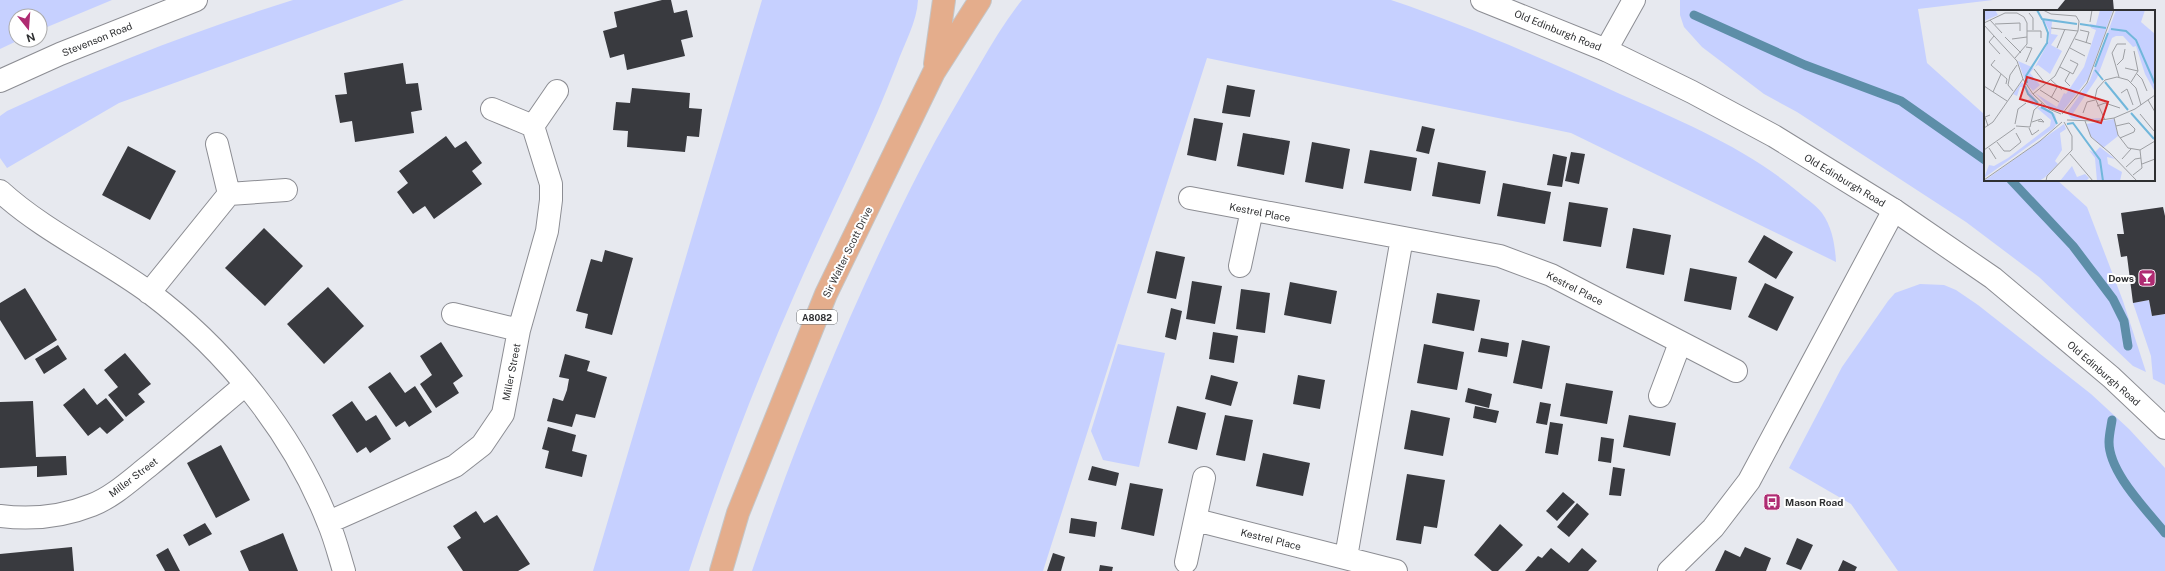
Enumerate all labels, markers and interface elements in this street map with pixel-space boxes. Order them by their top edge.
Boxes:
street label: Old Edinburgh Road [1513,7,1603,53]
north arrow [8,8,48,48]
inset map [1984,10,2155,181]
street label: Stevenson Road [60,19,134,59]
text: N [25,31,37,45]
street label: Old Edinburgh Road [1802,151,1888,209]
street label: Kestrel Place [1228,200,1292,224]
street label: Sir Walter Scott Drive [820,204,874,299]
bar icon: Dows [2137,268,2157,288]
street label: Kestrel Place [1545,269,1606,308]
place label: Dows [2108,272,2134,284]
road number: A8082 [797,310,837,324]
street label: Old Edinburgh Road [2065,338,2143,408]
street label: Miller Street [500,342,522,402]
street label: Miller Street [106,455,160,499]
bus stop icon: Mason Road [1762,492,1782,512]
place label: Mason Road [1785,496,1843,508]
street label: Kestrel Place [1240,526,1303,552]

